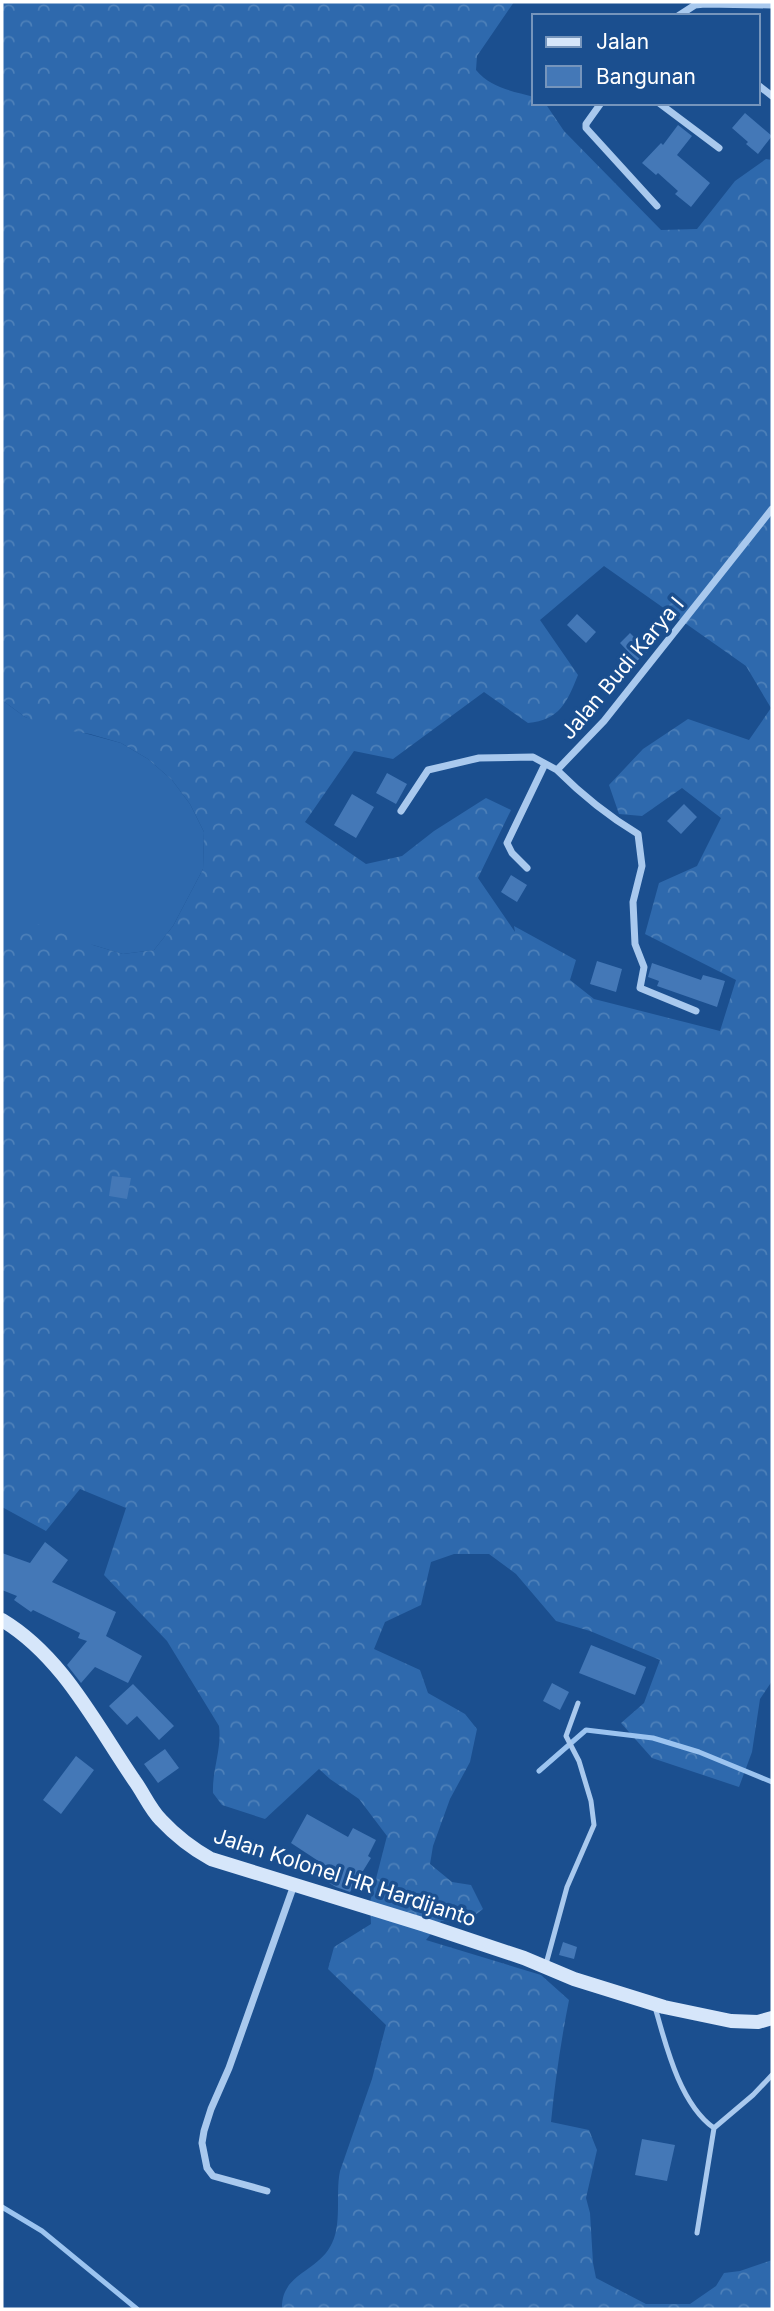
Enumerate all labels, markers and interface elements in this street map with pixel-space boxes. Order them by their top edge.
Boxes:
legend [532,14,760,105]
text: Jalan [596,29,649,54]
text: Bangunan [596,64,696,89]
street label: Jalan Budi Karya I [555,592,689,744]
street label: Jalan Kolonel HR Hardijanto [211,1823,479,1931]

